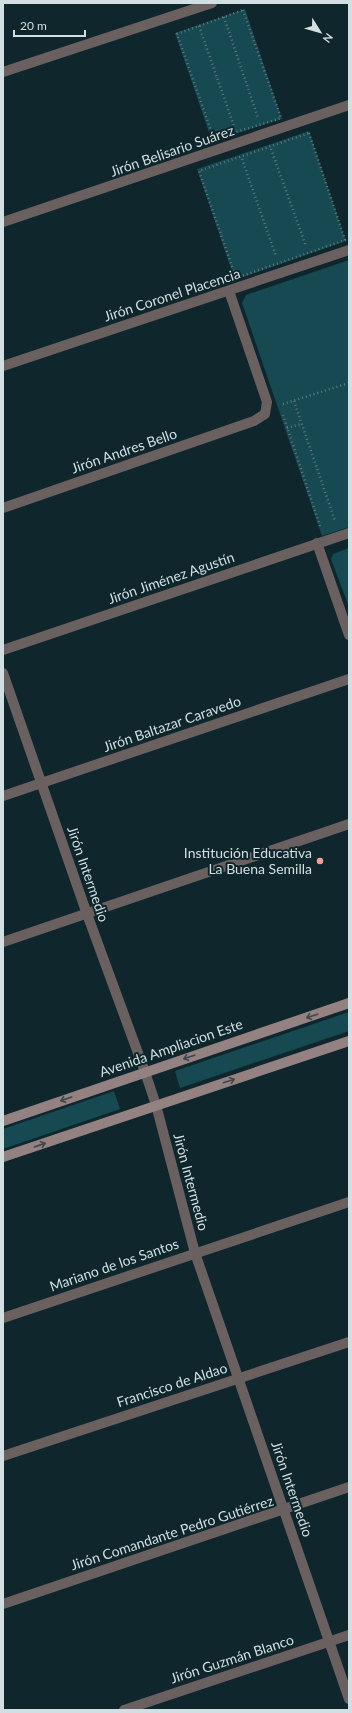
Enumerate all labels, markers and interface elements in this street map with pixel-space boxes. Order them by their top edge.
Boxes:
scale bar [14,12,85,38]
north arrow [300,12,340,52]
text: 20 m [20,18,47,33]
text: N [321,31,336,46]
street label: Jirón Belisario Suárez [108,121,236,180]
street label: Jirón Coronel Placencia [101,264,242,325]
street label: Jirón Andres Bello [69,424,179,477]
street label: Jirón Jiménez Agustín [105,548,236,607]
street label: Jirón Baltazar Caravedo [101,692,243,755]
street label: Jirón Intermedio [64,824,113,924]
place label: Institución Educativa La Buena Semilla [184,844,312,877]
marker: Institución Educativa La Buena Semilla [315,856,325,866]
one-way arrow [306,1013,319,1020]
street label: Avenida Ampliacion Este [97,1015,245,1080]
one-way arrow [182,1054,195,1061]
one-way arrow [223,1076,235,1084]
one-way arrow [59,1096,72,1103]
street label: Jirón Intermedio [170,1131,213,1233]
one-way arrow [33,1141,46,1148]
street label: Mariano de los Santos [47,1234,181,1295]
street label: Francisco de Aldao [114,1359,229,1410]
street label: Jirón Intermedio [268,1439,317,1539]
street label: Jirón Comandante Pedro Gutiérrez [68,1492,275,1573]
street label: Jirón Guzmán Blanco [168,1631,296,1687]

